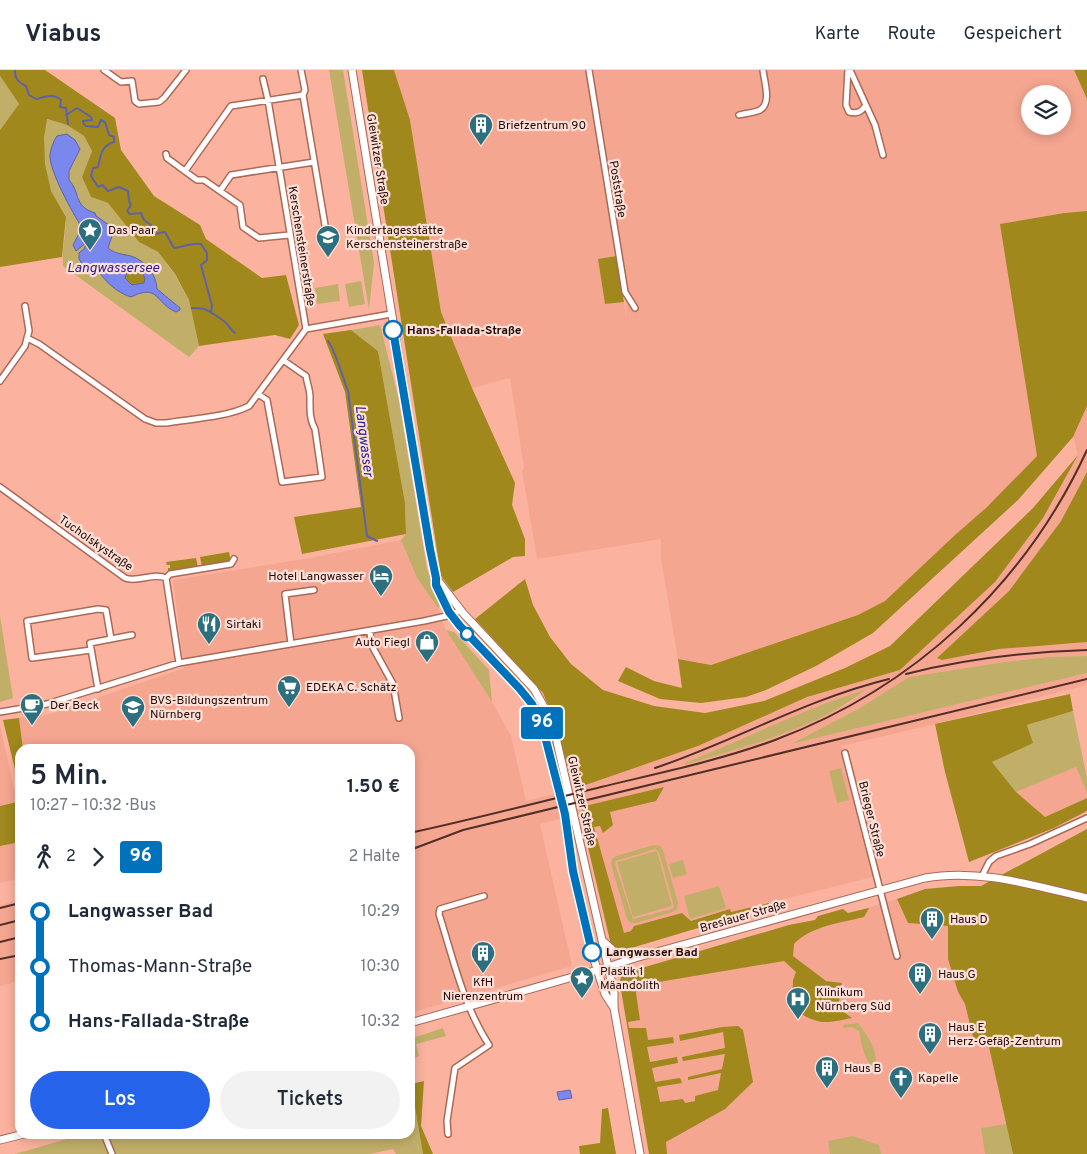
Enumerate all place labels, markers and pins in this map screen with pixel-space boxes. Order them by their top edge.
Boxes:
building icon: Briefzentrum 90 [468,112,494,146]
place label: Briefzentrum 90 [498,118,586,134]
place icon: Das Paar [77,217,103,251]
place label: Das Paar [108,223,156,239]
place label: Kindertagesstätte Kerschensteinerstraße [346,223,467,253]
school or university icon: Kindertagesstätte Kerschensteinerstraße [315,224,341,258]
marker: Hans-Fallada-Straße [383,320,403,340]
place label: Hans-Fallada-Straße [407,323,522,339]
hotel icon: Hotel Langwasser [368,563,394,597]
place label: Hotel Langwasser [268,569,364,585]
restaurant icon: Sirtaki [196,611,222,645]
place label: Sirtaki [226,617,261,633]
unlabelled marker [460,627,474,641]
shop icon: Auto Fiegl [414,629,440,663]
place label: Auto Fiegl [355,635,410,651]
supermarket icon: EDEKA C. Schätz [276,674,302,708]
place label: EDEKA C. Schätz [306,680,397,696]
cafe icon: Der Beck [19,692,45,726]
place label: BVS-Bildungszentrum Nürnberg [150,693,268,723]
school or university icon: BVS-Bildungszentrum Nürnberg [120,694,146,728]
place label: Der Beck [50,698,99,714]
building icon: Haus D [919,906,945,940]
place label: Haus D [950,912,988,928]
building icon: KfH Nierenzentrum [470,940,496,974]
marker: Langwasser Bad [582,942,602,962]
place label: Langwasser Bad [606,945,698,961]
building icon: Haus G [907,961,933,995]
place label: Plastik 1 Mäandolith [600,964,660,994]
place icon: Plastik 1 Mäandolith [569,965,595,999]
place label: Haus G [938,967,976,983]
place label: KfH Nierenzentrum [443,975,523,1005]
place label: Klinikum Nürnberg Süd [816,985,891,1015]
hospital icon: Klinikum Nürnberg Süd [785,986,811,1020]
place label: Haus E Herz-Gefäß-Zentrum [948,1020,1061,1050]
building icon: Haus E Herz-Gefäß-Zentrum [917,1021,943,1055]
building icon: Haus B [814,1055,840,1089]
place label: Haus B [844,1061,882,1077]
church icon: Kapelle [888,1065,914,1099]
place label: Kapelle [918,1071,958,1087]

